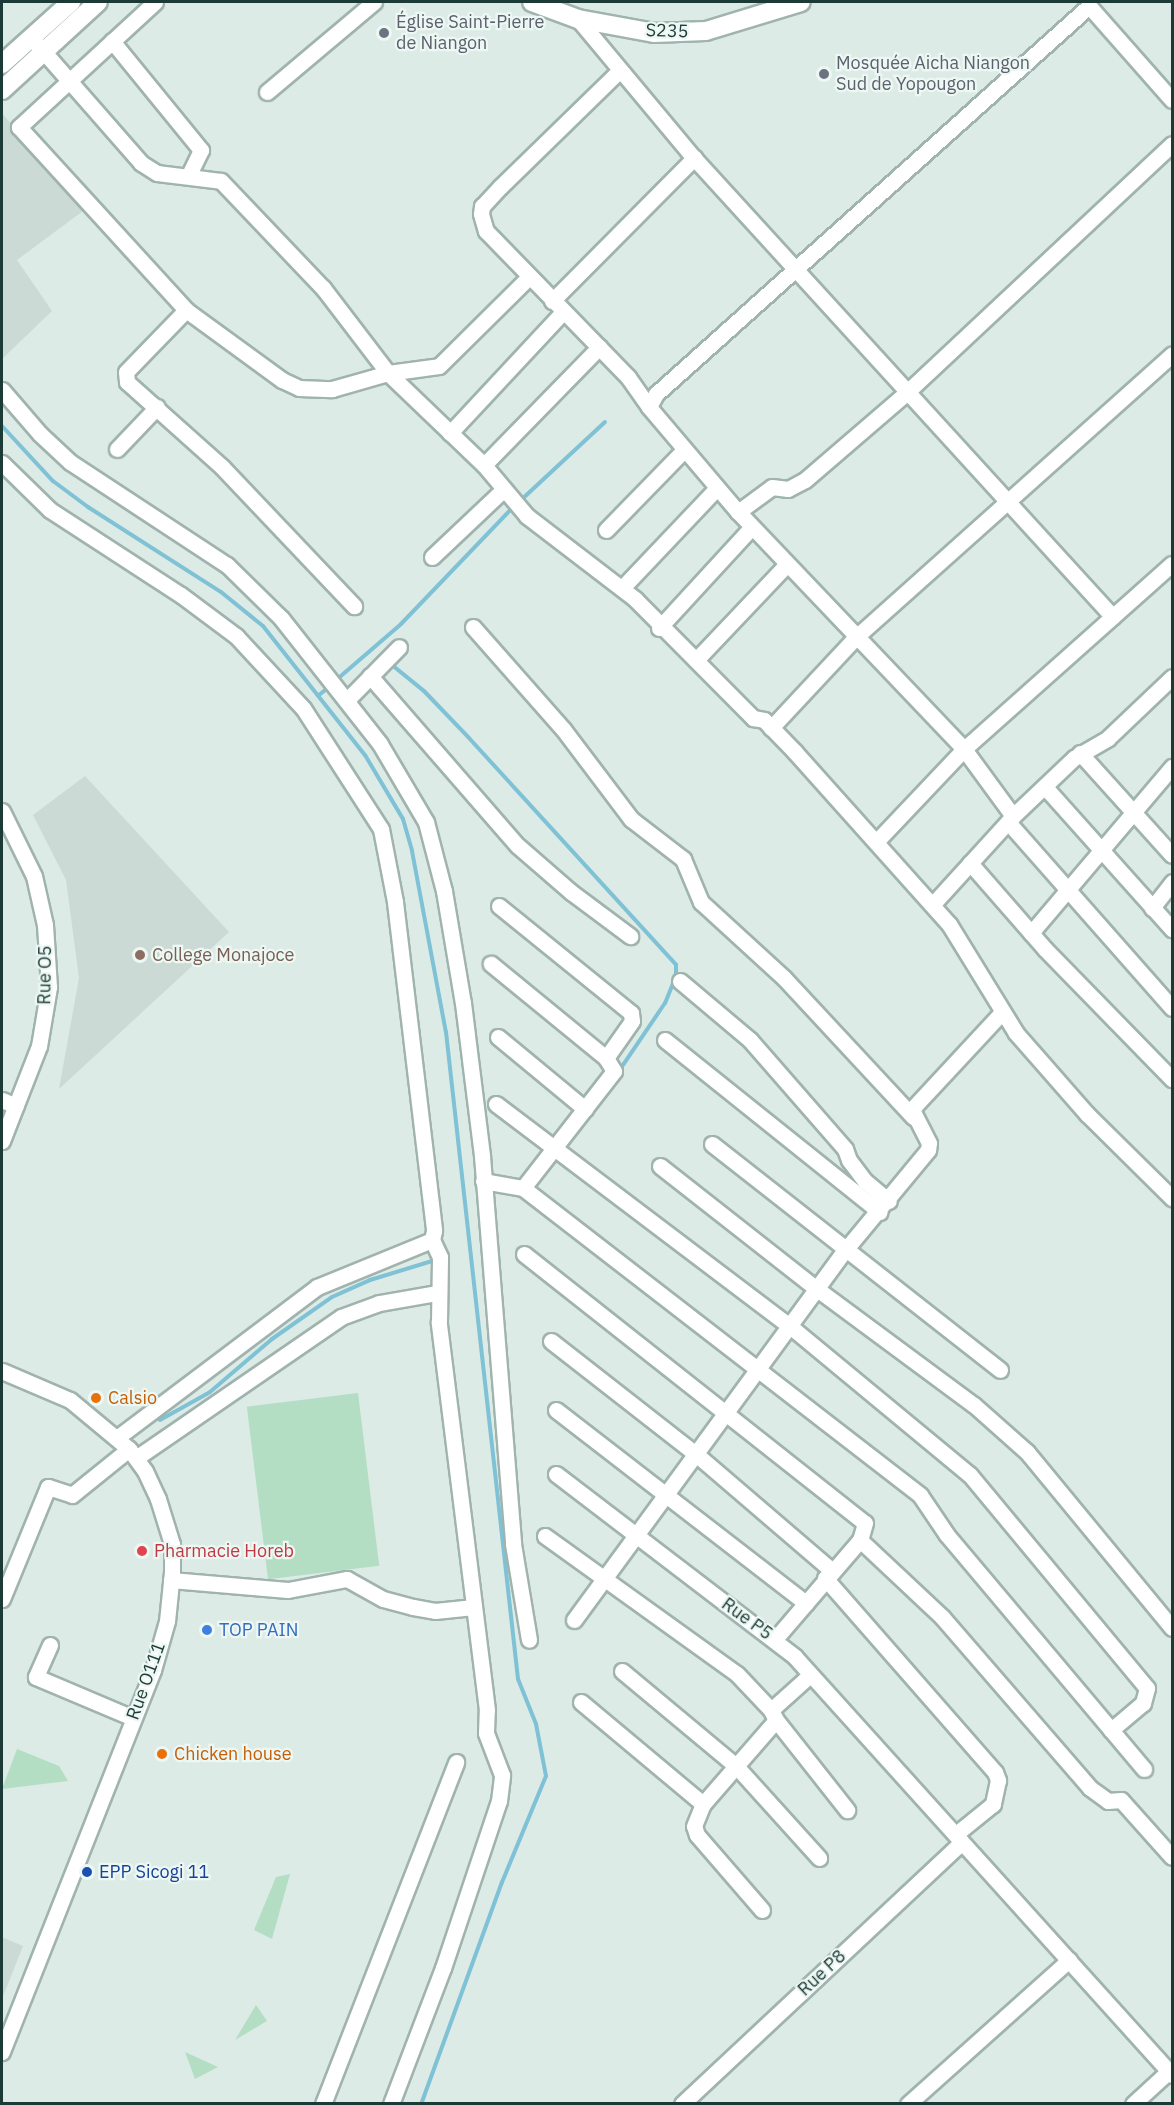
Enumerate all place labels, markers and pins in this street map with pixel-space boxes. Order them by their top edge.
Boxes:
place label: Église Saint-Pierre de Niangon [396,12,544,54]
marker: Église Saint-Pierre de Niangon [377,26,391,40]
place label: Mosquée Aicha Niangon Sud de Yopougon [836,53,1030,96]
marker: Mosquée Aicha Niangon Sud de Yopougon [817,67,831,81]
place label: College Monajoce [152,944,294,966]
marker: College Monajoce [133,948,147,962]
place label: Calsio [108,1387,157,1409]
marker: Calsio [89,1391,103,1405]
place label: Pharmacie Horeb [154,1540,294,1562]
marker: Pharmacie Horeb [135,1544,149,1558]
place label: TOP PAIN [219,1619,298,1641]
marker: TOP PAIN [200,1623,214,1637]
place label: Chicken house [174,1743,292,1765]
marker: Chicken house [155,1747,169,1761]
place label: EPP Sicogi 11 [99,1861,209,1883]
marker: EPP Sicogi 11 [80,1865,94,1879]

